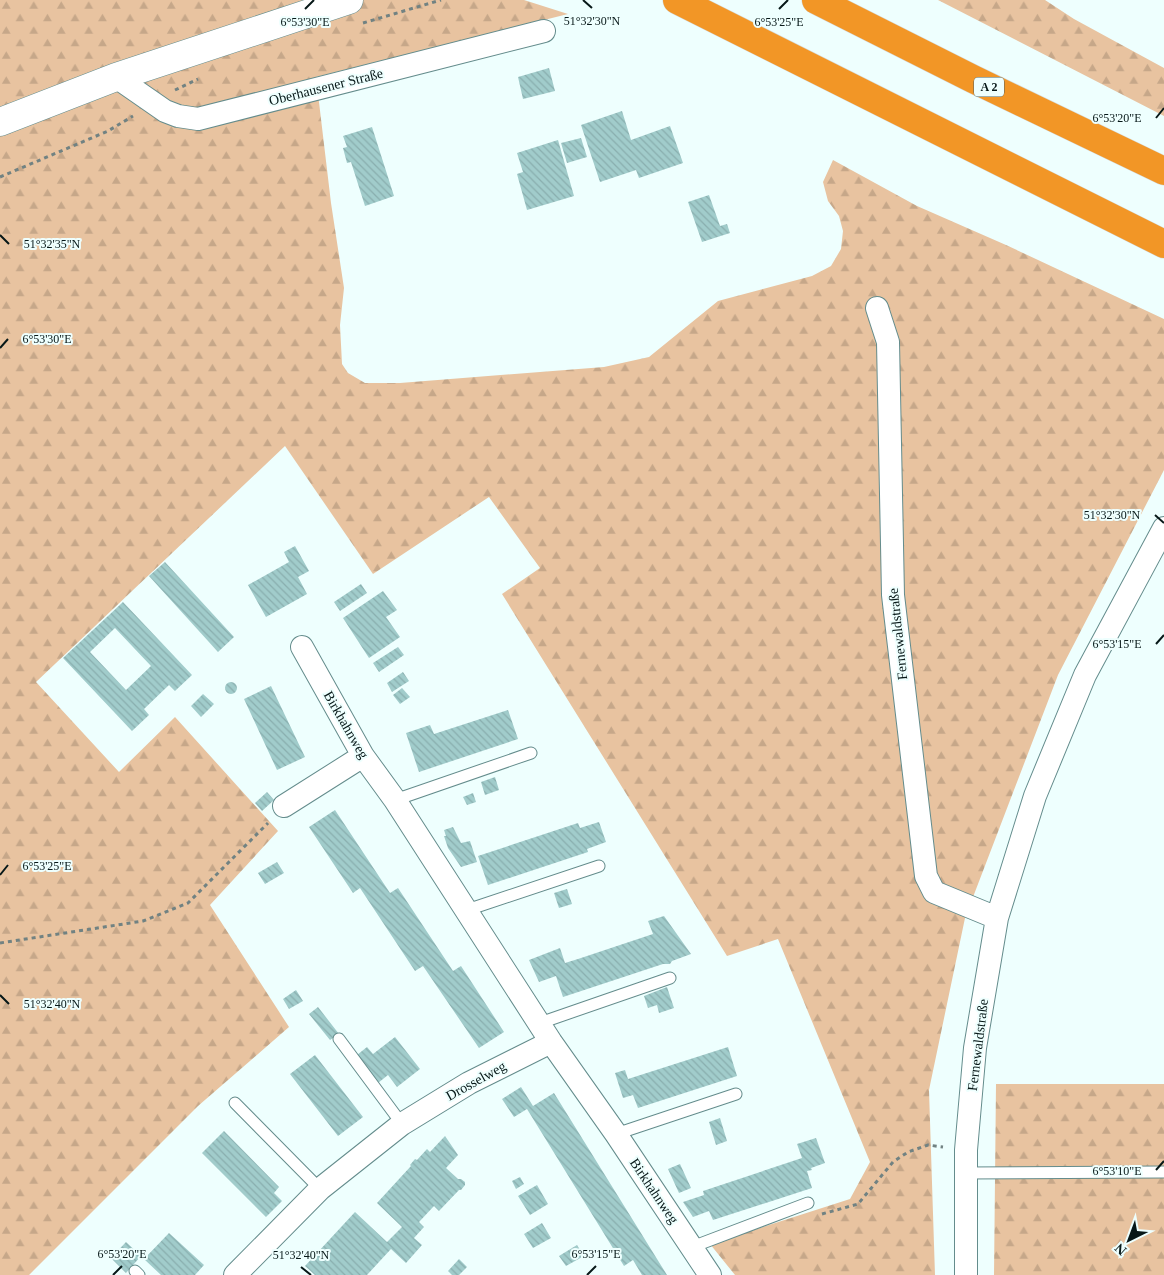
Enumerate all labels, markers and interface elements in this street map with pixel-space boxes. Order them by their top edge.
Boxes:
text: 51°32'30"N [564,14,621,28]
text: 6°53'30"E [280,15,330,29]
text: 6°53'25"E [754,15,804,29]
street label: Oberhausener Straße [267,66,385,108]
road number: A 2 [974,77,1004,96]
text: 6°53'20"E [1092,111,1142,125]
text: 51°32'35"N [24,237,81,251]
text: 6°53'30"E [22,332,72,346]
text: 51°32'30"N [1084,508,1141,522]
street label: Fernewaldstraße [886,587,910,681]
text: 6°53'15"E [1092,637,1142,651]
street label: Birkhahnweg [321,689,371,761]
text: 6°53'25"E [22,859,72,873]
text: 51°32'40"N [24,997,81,1011]
street label: Fernewaldstraße [965,998,991,1092]
street label: Drosselweg [443,1058,509,1104]
street label: Birkhahnweg [627,1156,681,1226]
text: 6°53'10"E [1092,1164,1142,1178]
north arrow [1104,1215,1154,1265]
text: N [1112,1240,1129,1258]
text: 6°53'20"E [97,1247,147,1261]
text: 6°53'15"E [571,1247,621,1261]
text: 51°32'40"N [273,1248,330,1262]

